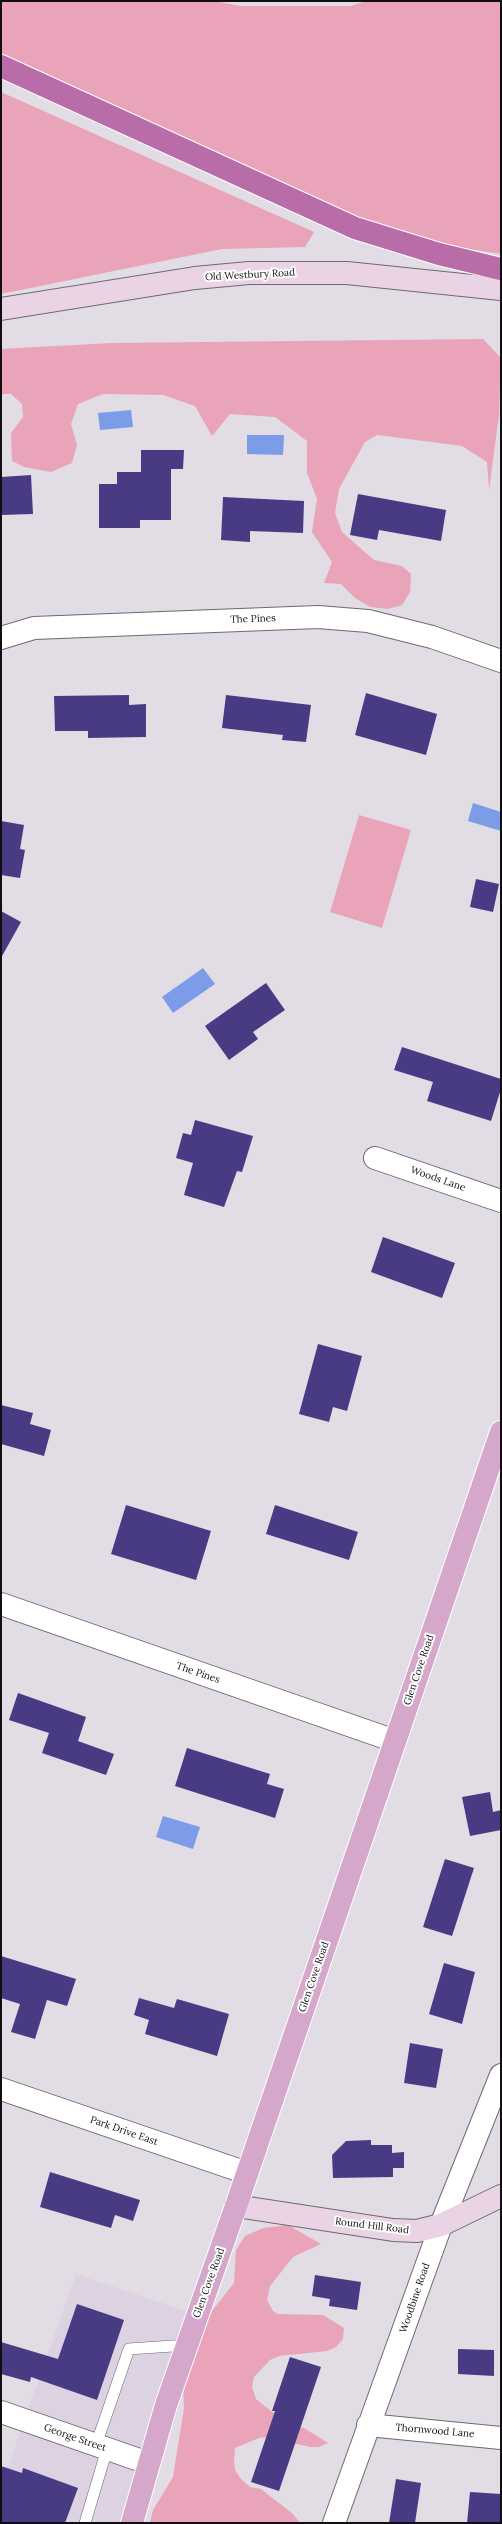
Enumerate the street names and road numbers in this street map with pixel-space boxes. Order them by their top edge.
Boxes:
street label: Old Westbury Road [205,267,295,283]
street label: The Pines [230,612,276,626]
street label: Woods Lane [409,1164,467,1194]
street label: Glen Cove Road [401,1633,437,1707]
street label: The Pines [175,1660,221,1686]
street label: Glen Cove Road [296,1940,332,2014]
street label: Park Drive East [88,2114,160,2148]
street label: Round Hill Road [334,2216,410,2236]
street label: Glen Cove Road [191,2246,227,2320]
street label: Woodbine Road [397,2261,433,2335]
street label: George Street [42,2422,108,2454]
street label: Thornwood Lane [395,2422,475,2440]

